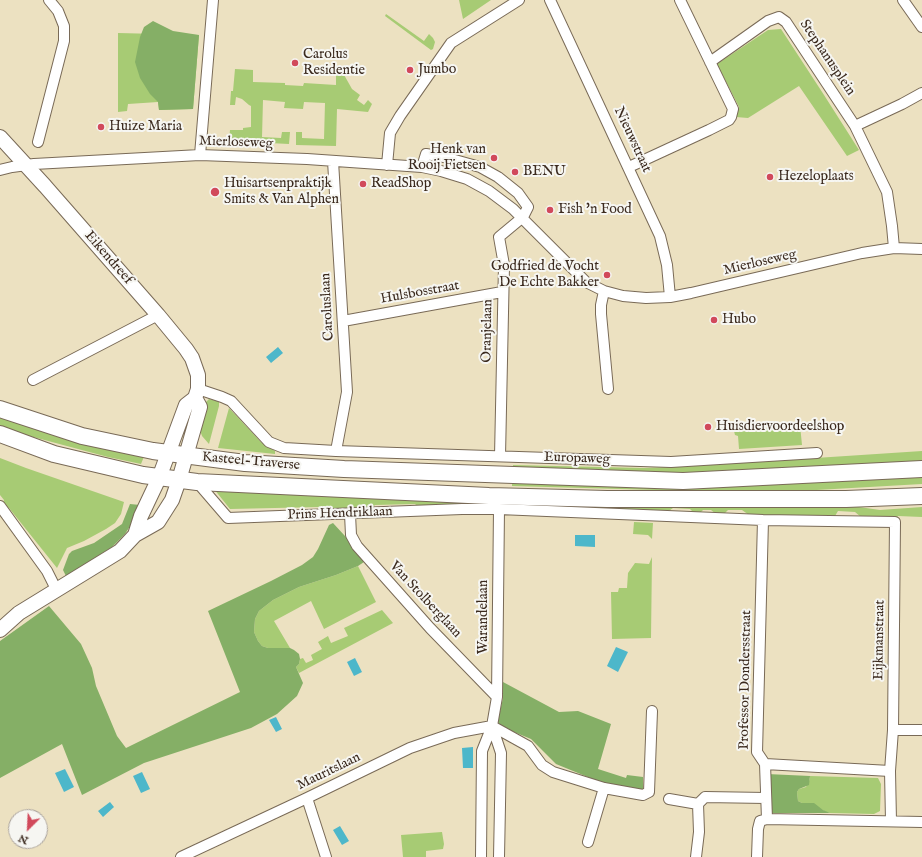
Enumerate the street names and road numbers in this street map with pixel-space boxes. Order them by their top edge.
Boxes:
street label: Stephanusplein [795,17,859,99]
street label: Nieuwstraat [610,105,654,175]
street label: Mierloseweg [199,133,273,153]
street label: Eikendreef [80,228,136,288]
street label: Mierloseweg [722,246,798,280]
street label: Caroluslaan [318,273,338,341]
street label: Hulsbosstraat [379,278,461,308]
street label: Oranjelaan [479,299,497,363]
street label: Kasteel-Traverse [201,449,301,475]
street label: Europaweg [544,449,610,469]
street label: Prins Hendriklaan [287,504,393,524]
street label: Van Stolberglaan [385,558,465,642]
street label: Warandelaan [476,580,492,654]
street label: Eijkmanstraat [871,600,889,680]
street label: Professor Dondersstraat [736,610,756,750]
street label: Mauritslaan [295,749,363,795]

